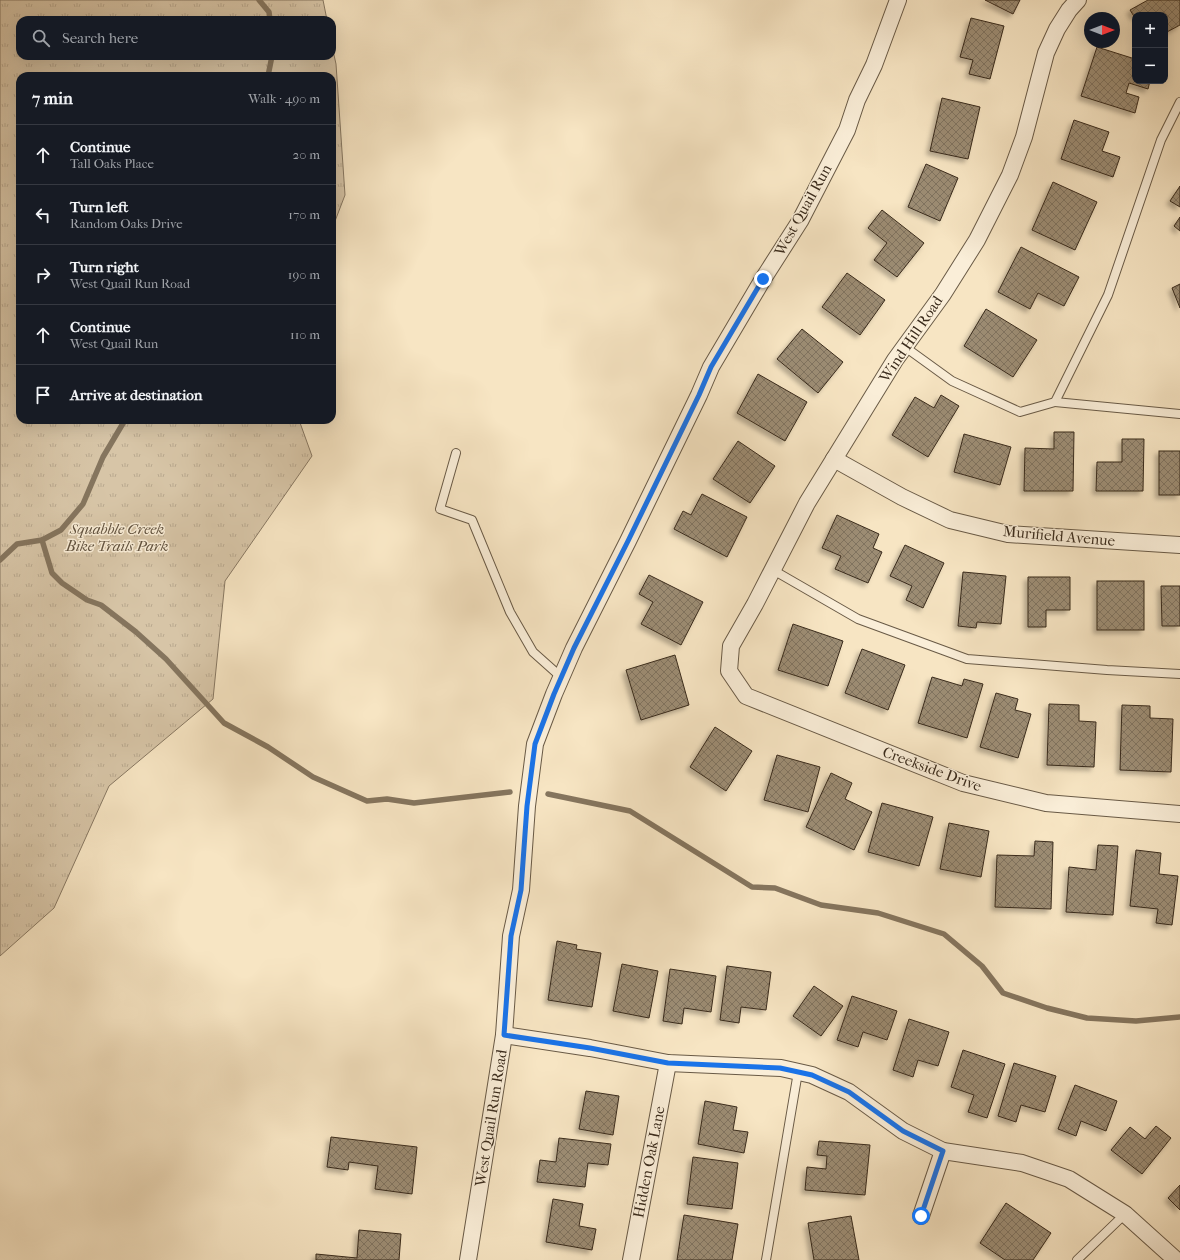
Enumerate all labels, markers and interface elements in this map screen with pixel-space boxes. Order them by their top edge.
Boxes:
north arrow [1084,12,1120,48]
map controls [1132,12,1168,84]
button: + [1132,12,1168,48]
search box [16,16,336,60]
icon: search [30,27,52,49]
text: Search here [62,29,138,47]
button: − [1132,48,1168,84]
text: 7 min [32,88,73,108]
text: Walk · 490 m [248,91,320,106]
text: Continue [70,138,130,156]
icon: ahead [32,144,54,166]
text: 20 m [293,147,320,162]
text: Tall Oaks Place [70,156,154,171]
street label: West Quail Run [770,161,836,260]
text: Turn left [70,198,128,216]
icon: left [32,204,54,226]
text: 170 m [288,207,320,222]
text: Random Oaks Drive [70,216,183,231]
text: Turn right [70,258,139,276]
icon: right [32,264,54,286]
text: 190 m [288,267,320,282]
route end [754,270,772,288]
text: West Quail Run Road [70,276,190,291]
street label: Wind Hill Road [875,292,947,386]
text: Continue [70,318,130,336]
icon: ahead [32,324,54,346]
text: 110 m [290,327,320,342]
text: West Quail Run [70,336,158,351]
icon: arrive [32,384,54,406]
text: Arrive at destination [70,386,202,404]
park label: Squabble Creek Bike Trails Park [65,520,168,555]
street label: Murifield Avenue [1002,522,1116,550]
street label: Creekside Drive [880,743,985,795]
street label: West Quail Run Road [471,1047,511,1189]
street label: Hidden Oak Lane [629,1104,669,1220]
route start [912,1207,930,1225]

